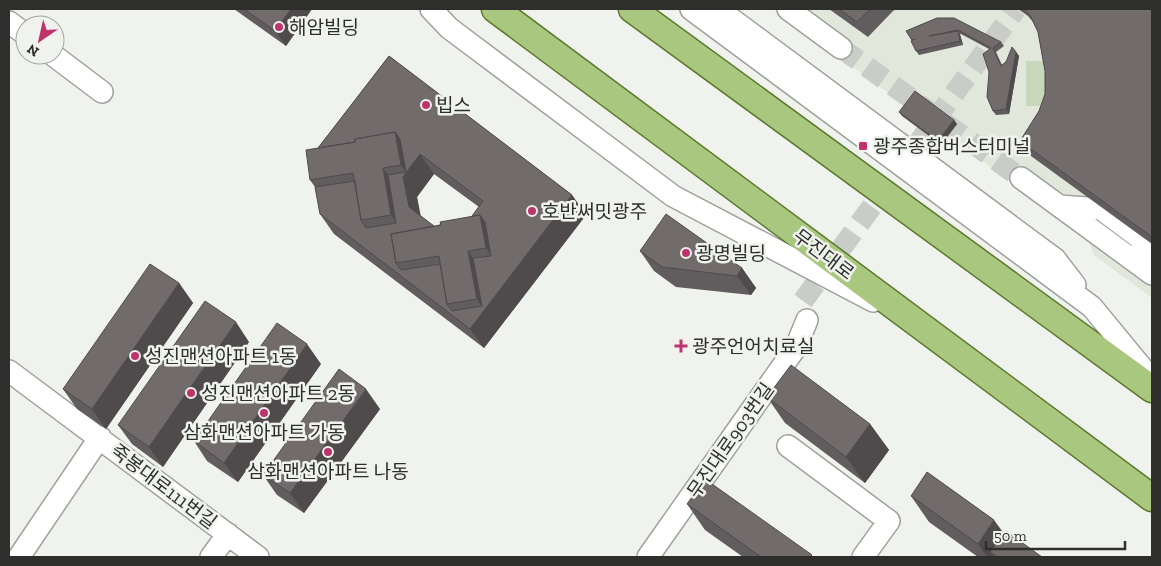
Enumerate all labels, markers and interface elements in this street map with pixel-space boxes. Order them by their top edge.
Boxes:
north arrow [15,15,65,65]
place label: 해암빌딩 [289,16,359,39]
marker: 해암빌딩 [273,21,285,33]
text: N [24,40,42,60]
place label: 빕스 [436,94,471,117]
marker: 빕스 [420,99,432,111]
place label: 광주종합버스터미널 [873,135,1030,158]
marker: 광주종합버스터미널 [857,140,869,152]
place label: 호반써밋광주 [542,200,647,223]
marker: 호반써밋광주 [526,205,538,217]
street label: 무진대로 [789,224,859,285]
place label: 광명빌딩 [696,242,766,265]
marker: 광명빌딩 [680,247,692,259]
place label: 광주언어치료실 [692,335,814,358]
marker: 광주언어치료실 [674,339,688,353]
place label: 성진맨션아파트 1동 [145,345,296,368]
marker: 성진맨션아파트 1동 [129,350,141,362]
street label: 무진대로903번길 [682,378,779,502]
place label: 성진맨션아파트 2동 [201,382,355,405]
marker: 성진맨션아파트 2동 [185,387,197,399]
marker: 삼화맨션아파트 가동 [258,407,270,419]
place label: 삼화맨션아파트 가동 [183,421,345,444]
street label: 죽봉대로111번길 [106,439,221,534]
marker: 삼화맨션아파트 나동 [322,446,334,458]
place label: 삼화맨션아파트 나동 [247,460,409,483]
scale bar [986,518,1125,550]
text: 50 m [994,527,1027,545]

